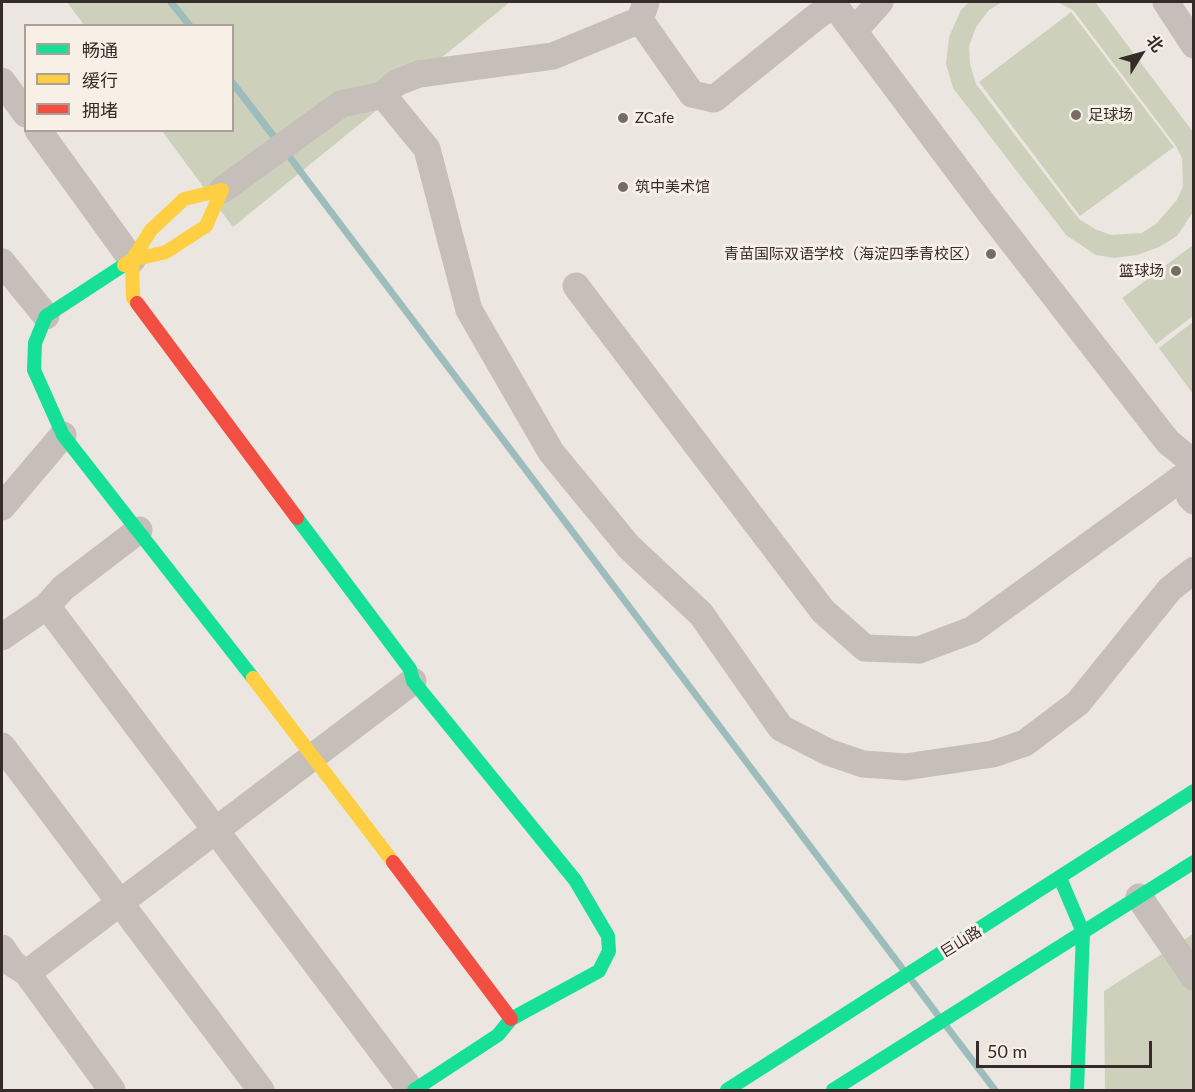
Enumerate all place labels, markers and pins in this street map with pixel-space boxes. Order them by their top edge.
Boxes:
place label: 足球场 [1088,106,1133,124]
marker: 足球场 [1069,108,1083,122]
place label: ZCafe [635,109,674,127]
marker: ZCafe [616,111,630,125]
place label: 筑中美术馆 [635,178,710,196]
marker: 筑中美术馆 [616,180,630,194]
place label: 青苗国际双语学校（海淀四季青校区） [724,245,979,263]
marker: 青苗国际双语学校（海淀四季青校区） [984,247,998,261]
place label: 篮球场 [1119,262,1164,280]
marker: 篮球场 [1169,264,1183,278]

